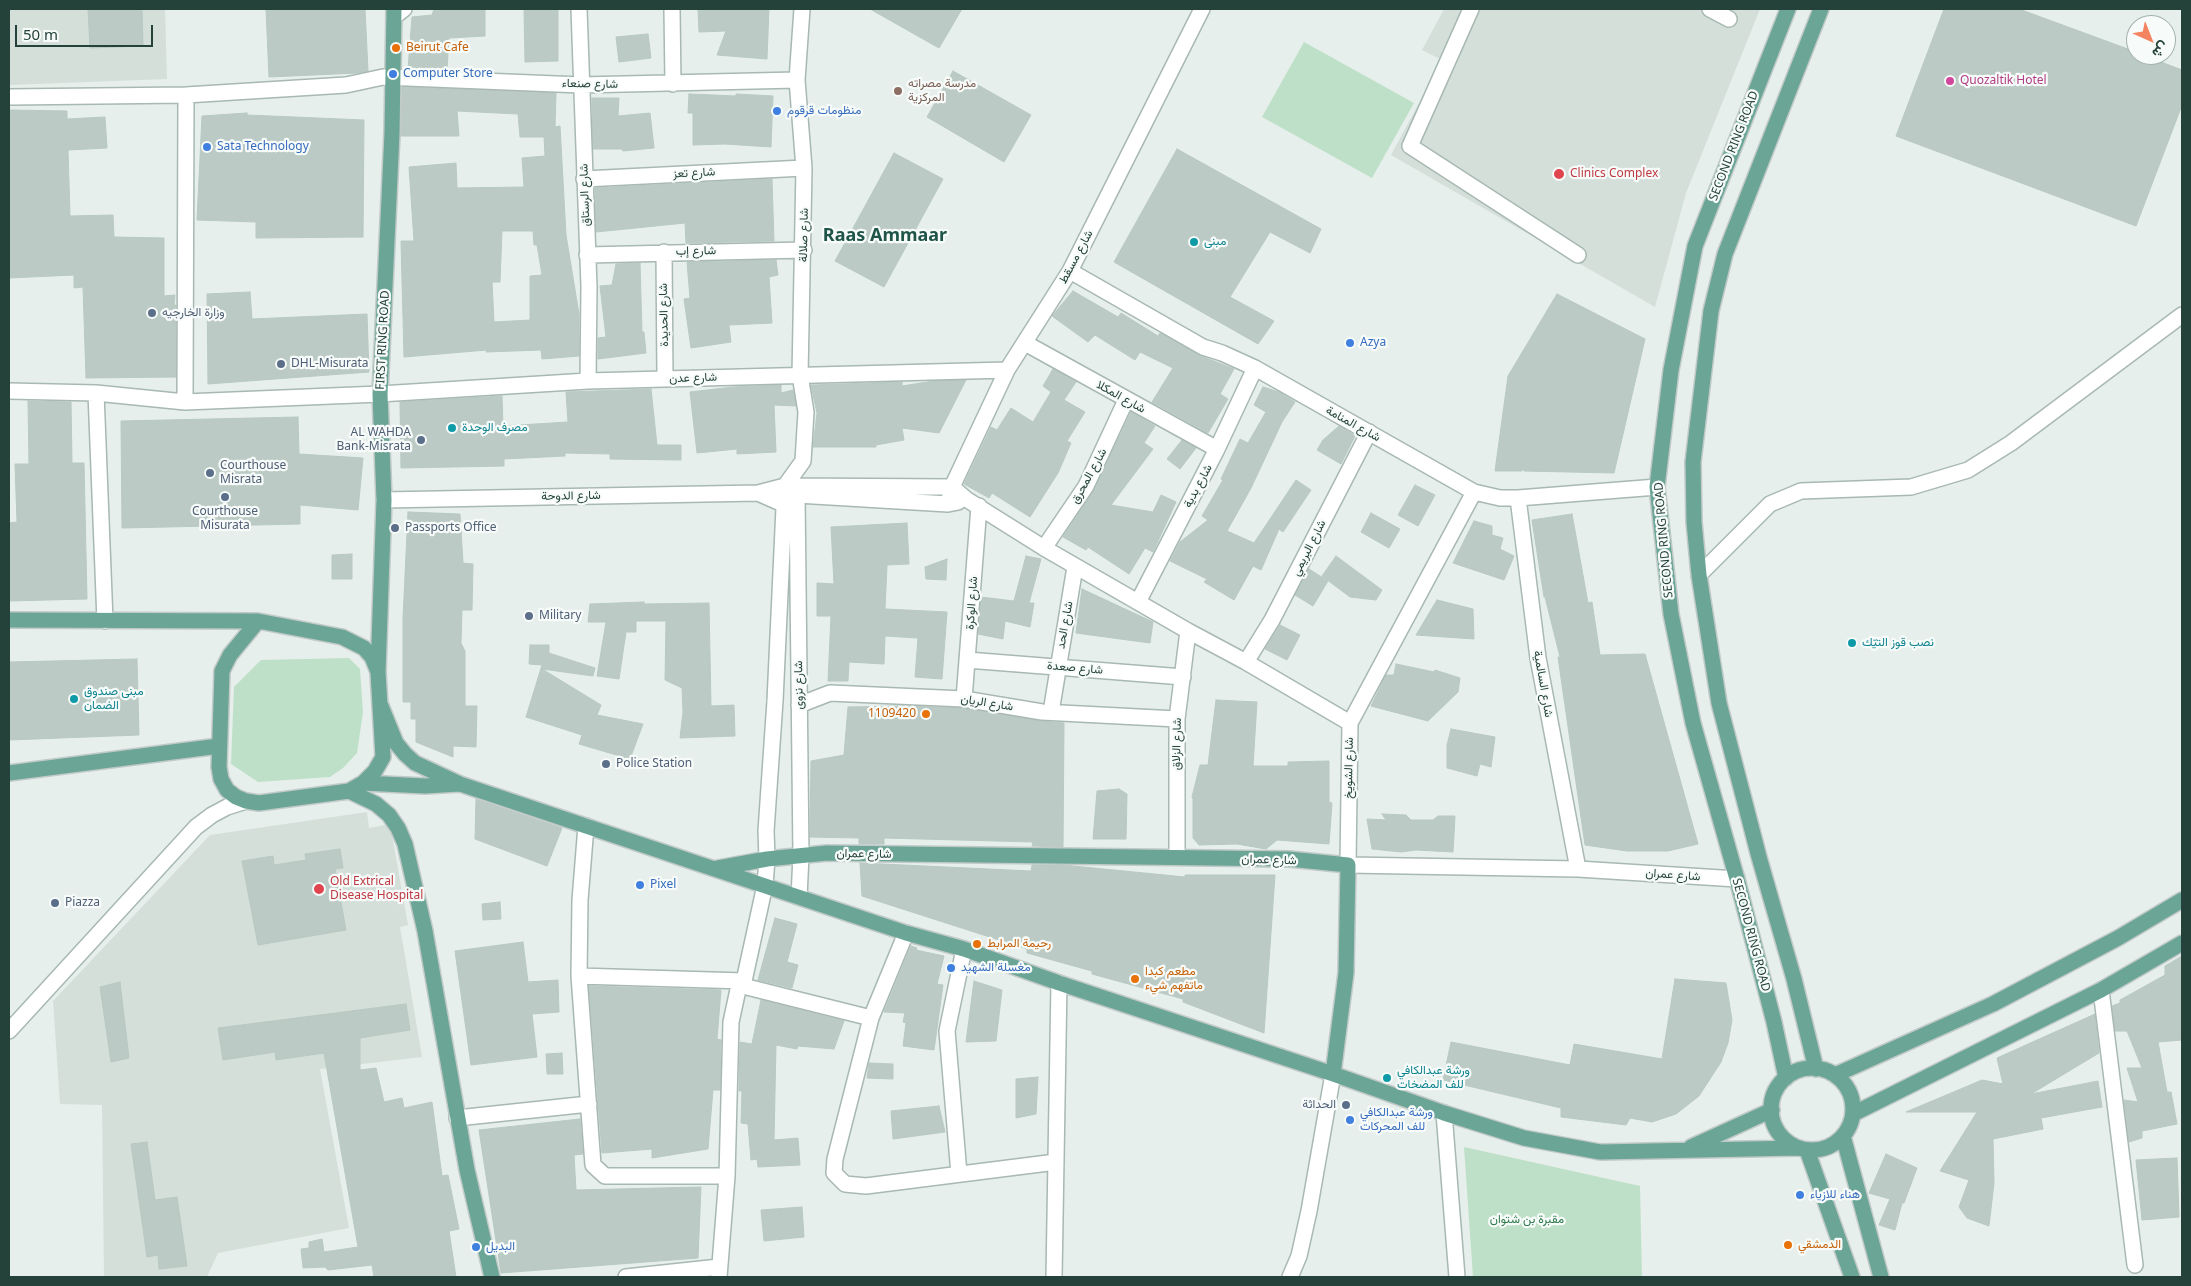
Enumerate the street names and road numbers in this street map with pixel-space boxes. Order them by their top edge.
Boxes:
street label: شارع صنعاء [562,76,618,92]
street label: SECOND RING ROAD [1706,89,1762,203]
street label: شارع الرستاق [577,163,593,227]
street label: شارع تعز [672,165,716,181]
street label: شارع صلالة [796,208,812,262]
street label: شارع مسقط [1056,228,1096,286]
street label: شارع إب [676,243,716,259]
street label: شارع الحديدة [656,283,672,347]
street label: FIRST RING ROAD [373,290,393,390]
street label: شارع عدن [669,370,717,386]
street label: شارع المكلا [1094,378,1148,416]
street label: شارع المنامة [1323,403,1383,445]
street label: شارع المحرق [1068,446,1110,506]
street label: شارع بدية [1181,462,1215,510]
street label: SECOND RING ROAD [1652,481,1676,599]
street label: شارع الدوحة [541,488,601,504]
street label: شارع البريمي [1289,518,1329,578]
street label: شارع الوكرة [963,576,981,630]
street label: شارع الحد [1054,600,1076,650]
street label: شارع السالمية [1530,649,1556,719]
street label: شارع صعدة [1046,658,1104,678]
street label: شارع نزوى [791,660,807,710]
street label: شارع الريان [960,692,1014,714]
street label: شارع الزلاق [1169,718,1185,770]
street label: شارع الشويخ [1341,737,1357,799]
street label: شارع عمران [836,846,892,862]
street label: شارع عمران [1241,852,1297,868]
street label: شارع عمران [1645,866,1701,884]
street label: SECOND RING ROAD [1729,877,1773,993]

